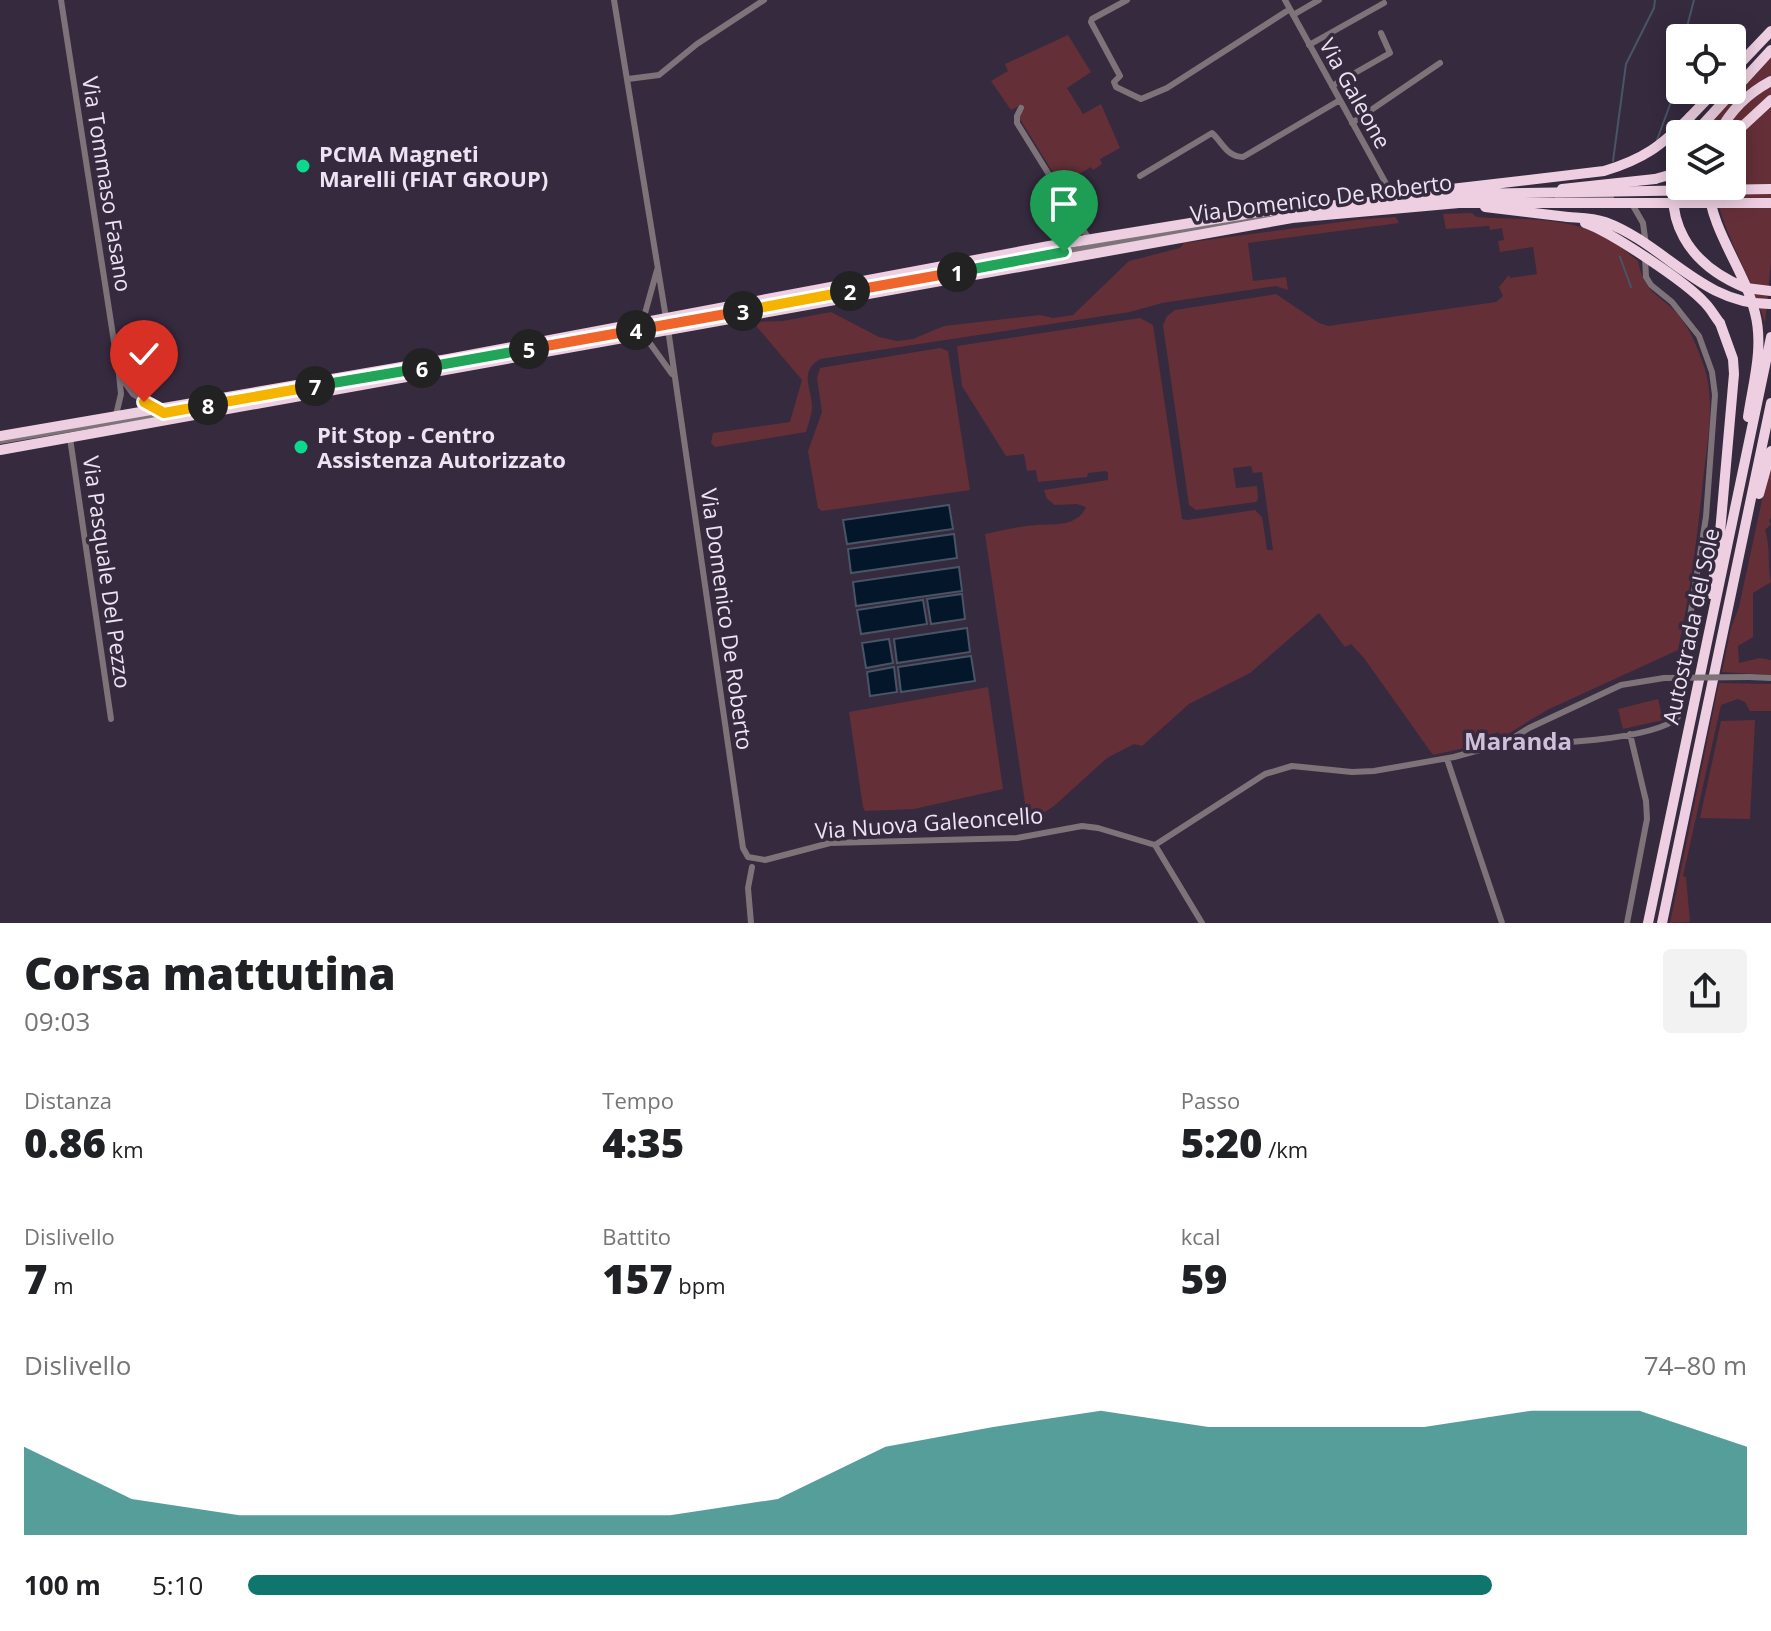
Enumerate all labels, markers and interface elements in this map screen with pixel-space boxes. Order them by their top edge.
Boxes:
map controls [1666,24,1746,200]
button: locate [1666,24,1746,104]
street label: Via Galeone [1313,32,1399,154]
street label: Via Tommaso Fasano [76,74,140,294]
button: layers [1666,120,1746,200]
place label: PCMA Magneti Marelli (FIAT GROUP) [319,138,548,193]
marker: PCMA Magneti Marelli (FIAT GROUP) [294,157,312,175]
street label: Via Domenico De Roberto [1188,166,1454,228]
pin [1030,170,1098,252]
icon: arrive [1042,182,1086,226]
pin: 1 [937,252,977,292]
text: 1 [951,257,963,287]
pin: 2 [830,271,870,311]
text: 2 [844,276,856,306]
pin: 3 [723,291,763,331]
text: 3 [737,296,749,326]
pin: 4 [616,310,656,350]
text: 4 [630,315,642,345]
pin [110,320,178,402]
pin: 5 [509,329,549,369]
icon: check [122,332,166,376]
text: 5 [523,334,535,364]
pin: 6 [402,348,442,388]
text: 6 [416,353,428,383]
pin: 7 [295,366,335,406]
text: 7 [309,371,321,401]
pin: 8 [188,385,228,425]
text: 8 [202,390,214,420]
place label: Pit Stop - Centro Assistenza Autorizzato [317,419,566,474]
marker: Pit Stop - Centro Assistenza Autorizzato [292,438,310,456]
street label: Via Pasquale Del Pezzo [77,454,139,690]
street label: Via Domenico De Roberto [695,486,761,752]
street label: Autostrada del Sole [1655,525,1725,727]
district label: Maranda [1464,724,1572,757]
street label: Via Nuova Galeoncello [814,799,1044,845]
text: Corsa mattutina [24,943,396,1003]
button: share [1663,949,1747,1033]
text: 09:03 [24,1003,90,1039]
text: Distanza [24,1085,112,1115]
text: Tempo [602,1085,674,1115]
text: Passo [1181,1085,1240,1115]
text: 0.86 [24,1115,106,1170]
text: 4:35 [602,1115,684,1170]
text: 5:20 [1181,1115,1263,1170]
text: km [106,1134,144,1164]
text: /km [1263,1134,1308,1164]
text: Dislivello [24,1221,115,1251]
text: Battito [602,1221,671,1251]
text: kcal [1181,1221,1221,1251]
text: 7 [24,1251,47,1306]
text: 157 [602,1251,673,1306]
text: 59 [1181,1251,1228,1306]
text: m [47,1270,74,1300]
text: bpm [673,1270,726,1300]
text: Dislivello [24,1347,131,1383]
text: 74–80 m [1644,1347,1747,1383]
text: 100 m [24,1567,101,1603]
text: 5:10 [152,1567,203,1603]

